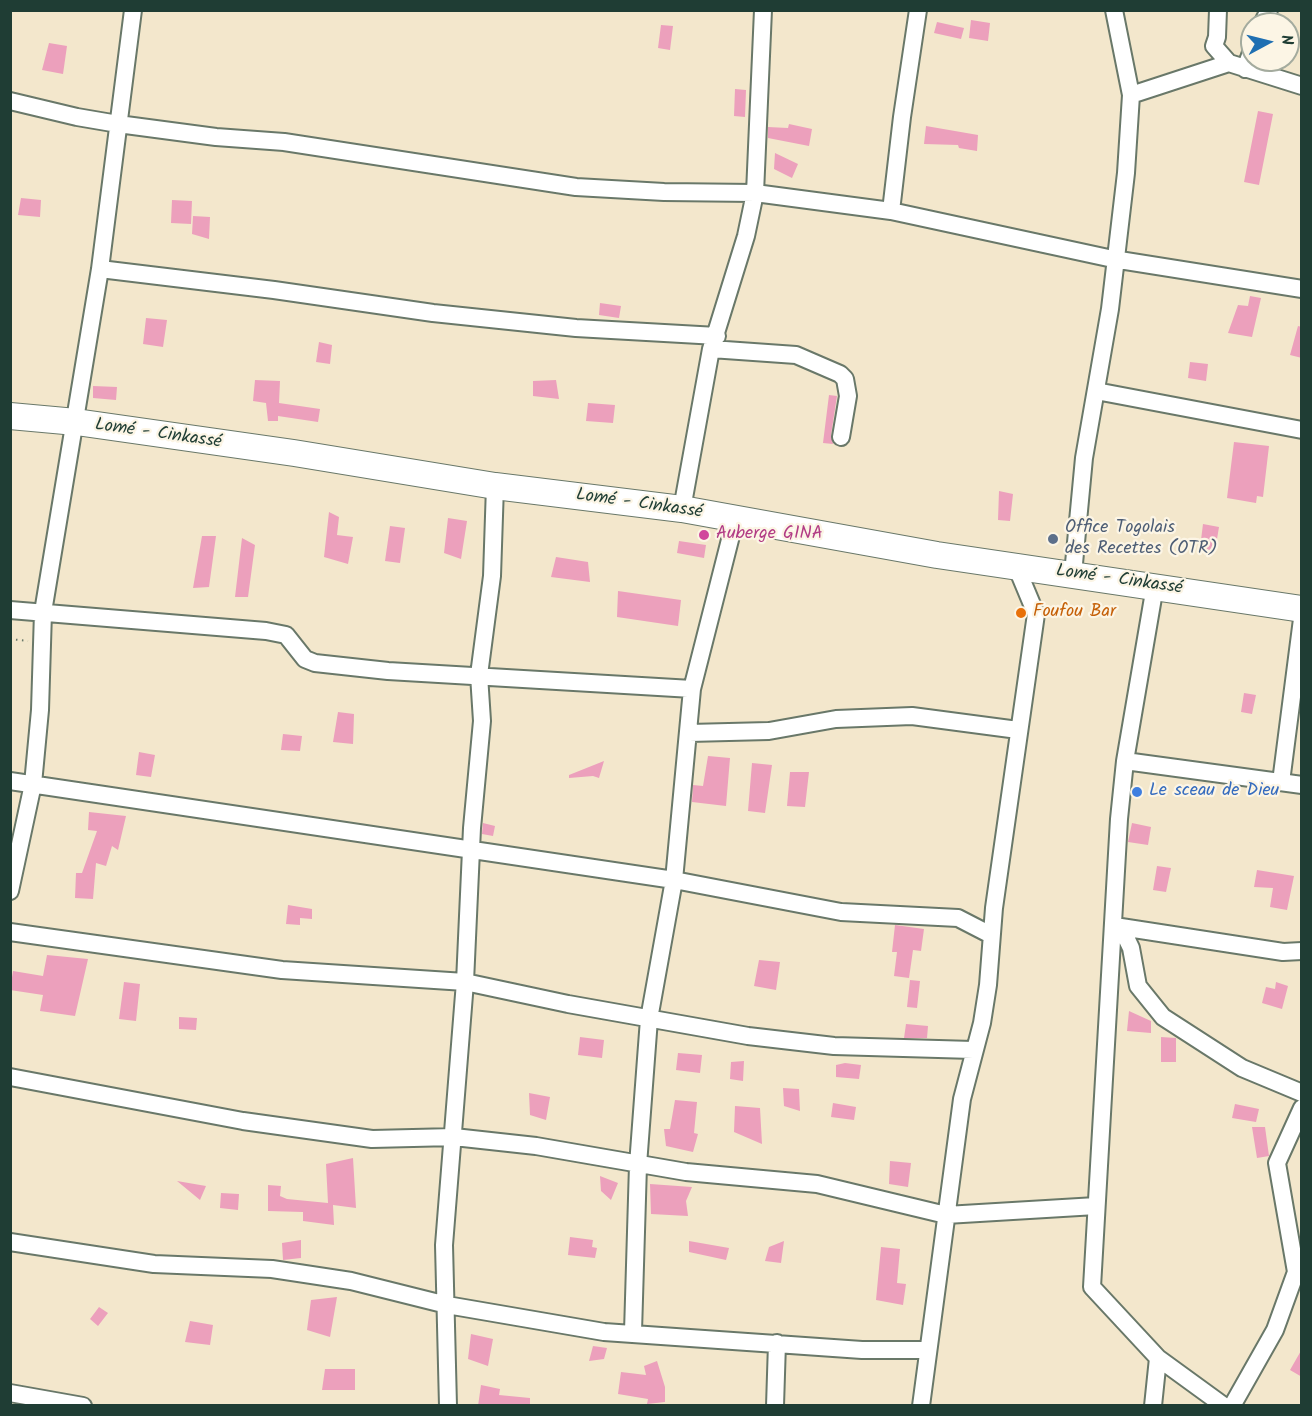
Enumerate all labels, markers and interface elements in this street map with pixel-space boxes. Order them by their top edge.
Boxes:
north arrow [1240,12,1300,72]
text: N [1273,33,1299,47]
street label: Lomé - Cinkassé [93,415,223,455]
street label: Lomé - Cinkassé [574,485,704,525]
place label: Office Togolais des Recettes (OTR) [1065,518,1218,560]
place label: Auberge GINA [716,524,823,546]
marker: Auberge GINA [697,528,711,542]
marker: Office Togolais des Recettes (OTR) [1046,532,1060,546]
street label: Lomé - Cinkassé [1054,561,1184,601]
place label: Foufou Bar [1033,602,1116,624]
marker: Foufou Bar [1014,606,1028,620]
place label: Le sceau de Dieu [1149,781,1279,803]
marker: Le sceau de Dieu [1130,785,1144,799]

